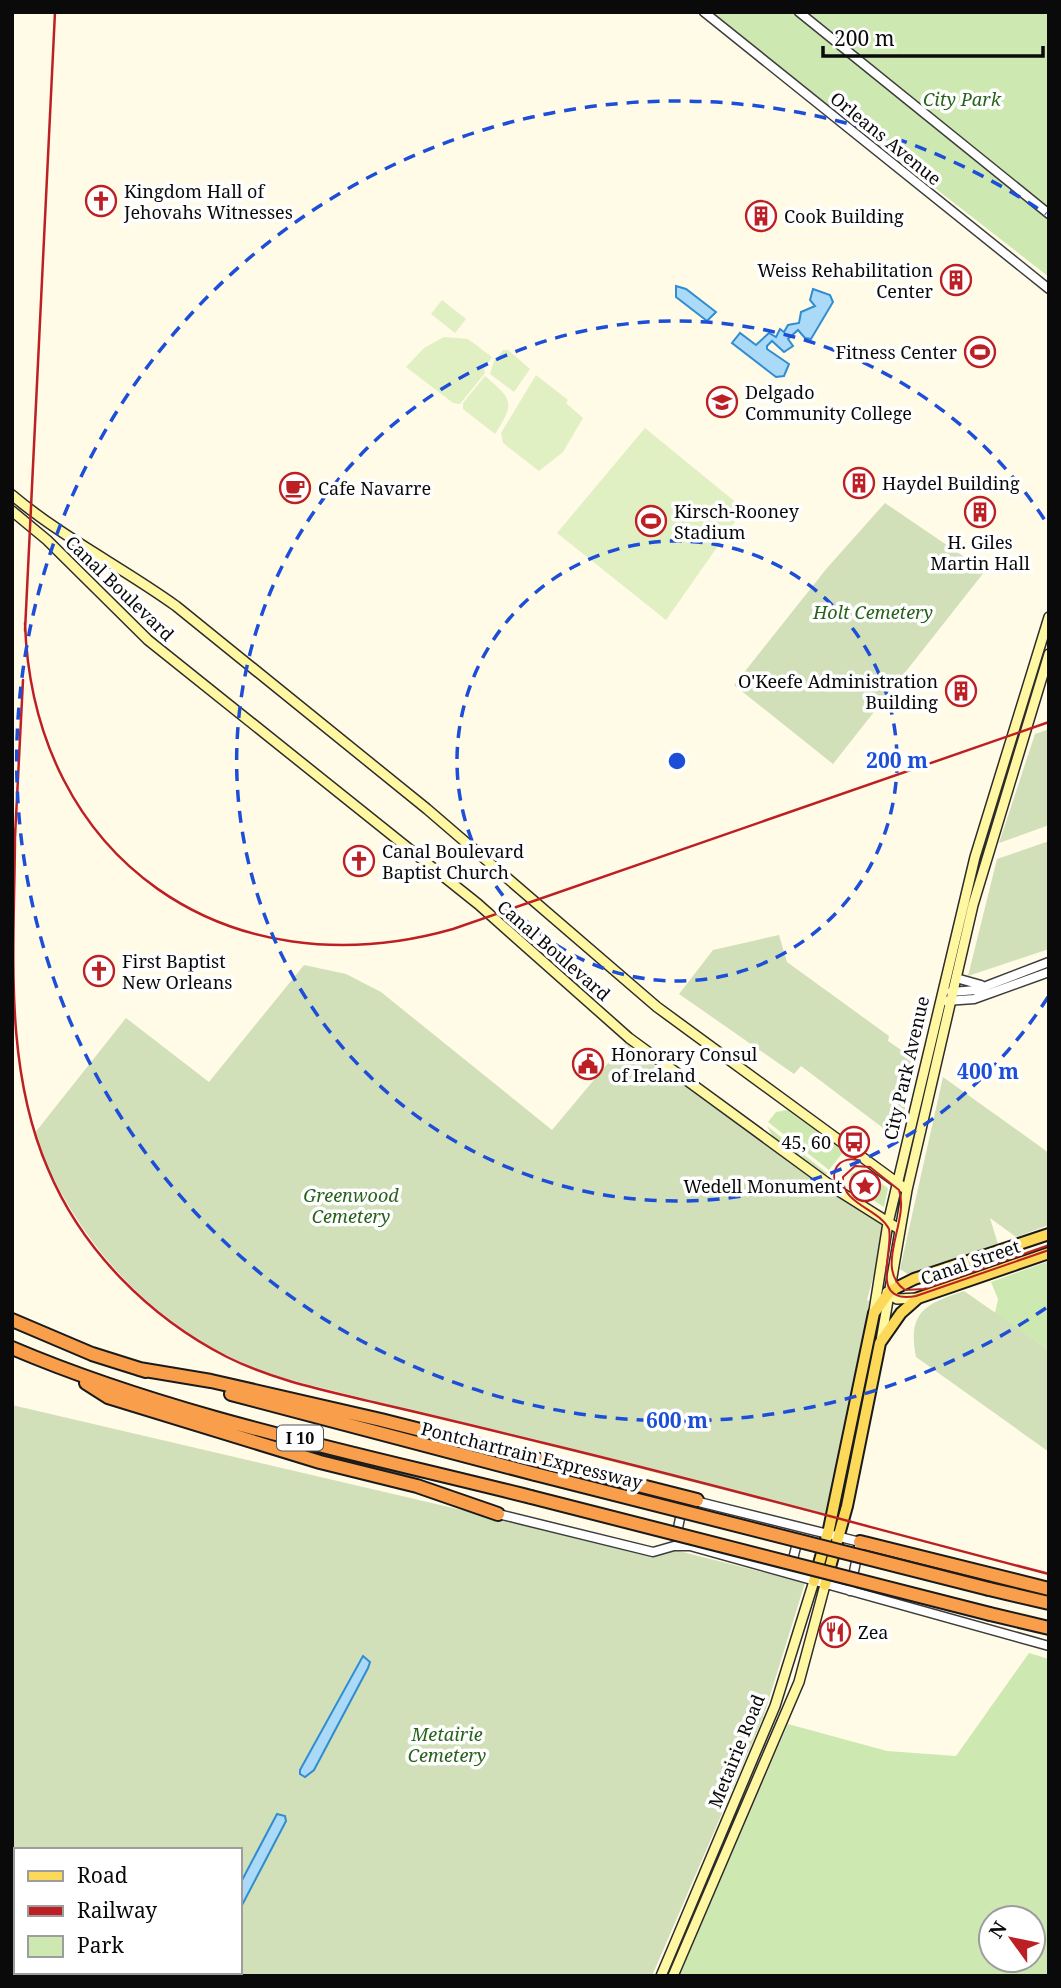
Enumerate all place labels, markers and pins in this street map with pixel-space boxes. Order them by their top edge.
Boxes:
place label: Kingdom Hall of Jehovahs Witnesses [123,179,293,224]
church icon: Kingdom Hall of Jehovahs Witnesses [84,184,118,218]
building icon: Cook Building [744,199,778,233]
place label: Cook Building [784,204,904,228]
place label: Weiss Rehabilitation Center [757,258,934,303]
building icon: Weiss Rehabilitation Center [939,263,973,297]
sports icon: Fitness Center [963,335,997,369]
place label: Fitness Center [835,340,958,364]
place label: Delgado Community College [745,380,912,425]
school or university icon: Delgado Community College [705,385,739,419]
building icon: Haydel Building [842,466,876,500]
cafe icon: Cafe Navarre [278,471,312,505]
place label: Haydel Building [882,471,1020,495]
place label: Cafe Navarre [318,476,431,500]
building icon: H. Giles Martin Hall [963,495,997,529]
place label: Kirsch-Rooney Stadium [674,499,800,544]
sports icon: Kirsch-Rooney Stadium [634,504,668,538]
place label: H. Giles Martin Hall [930,530,1030,575]
place label: O'Keefe Administration Building [738,669,938,714]
building icon: O'Keefe Administration Building [944,674,978,708]
centre of rings [665,749,689,773]
place label: Canal Boulevard Baptist Church [382,839,524,884]
church icon: Canal Boulevard Baptist Church [342,844,376,878]
place label: First Baptist New Orleans [122,949,232,994]
church icon: First Baptist New Orleans [82,954,116,988]
place label: Honorary Consul of Ireland [611,1042,758,1087]
public building icon: Honorary Consul of Ireland [571,1047,605,1081]
bus stop icon: 45, 60 [837,1125,871,1159]
place label: 45, 60 [782,1130,831,1154]
place icon: Wedell Monument [848,1169,882,1203]
place label: Wedell Monument [683,1174,842,1198]
restaurant icon: Zea [818,1615,852,1649]
place label: Zea [858,1620,888,1644]

